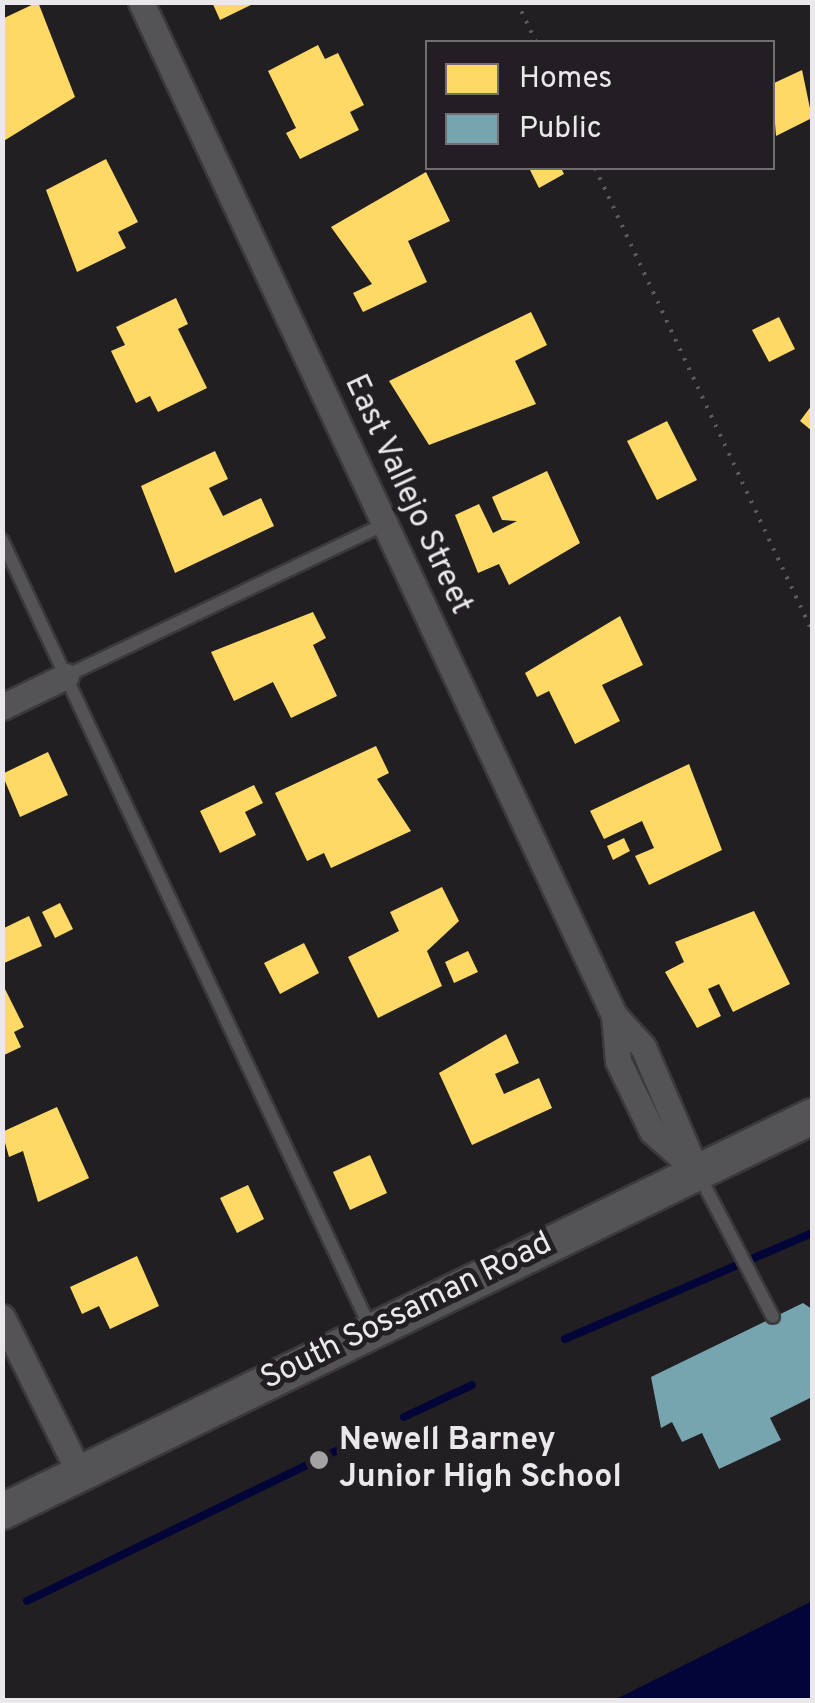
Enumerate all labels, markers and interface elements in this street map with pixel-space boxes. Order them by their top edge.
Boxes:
legend [425,40,775,170]
text: Homes [519,61,612,98]
text: Public [519,111,602,148]
street label: East Vallejo Street [334,369,480,621]
street label: South Sossaman Road [255,1225,559,1399]
place label: Newell Barney Junior High School [339,1423,622,1498]
marker: Newell Barney Junior High School [308,1449,330,1471]

